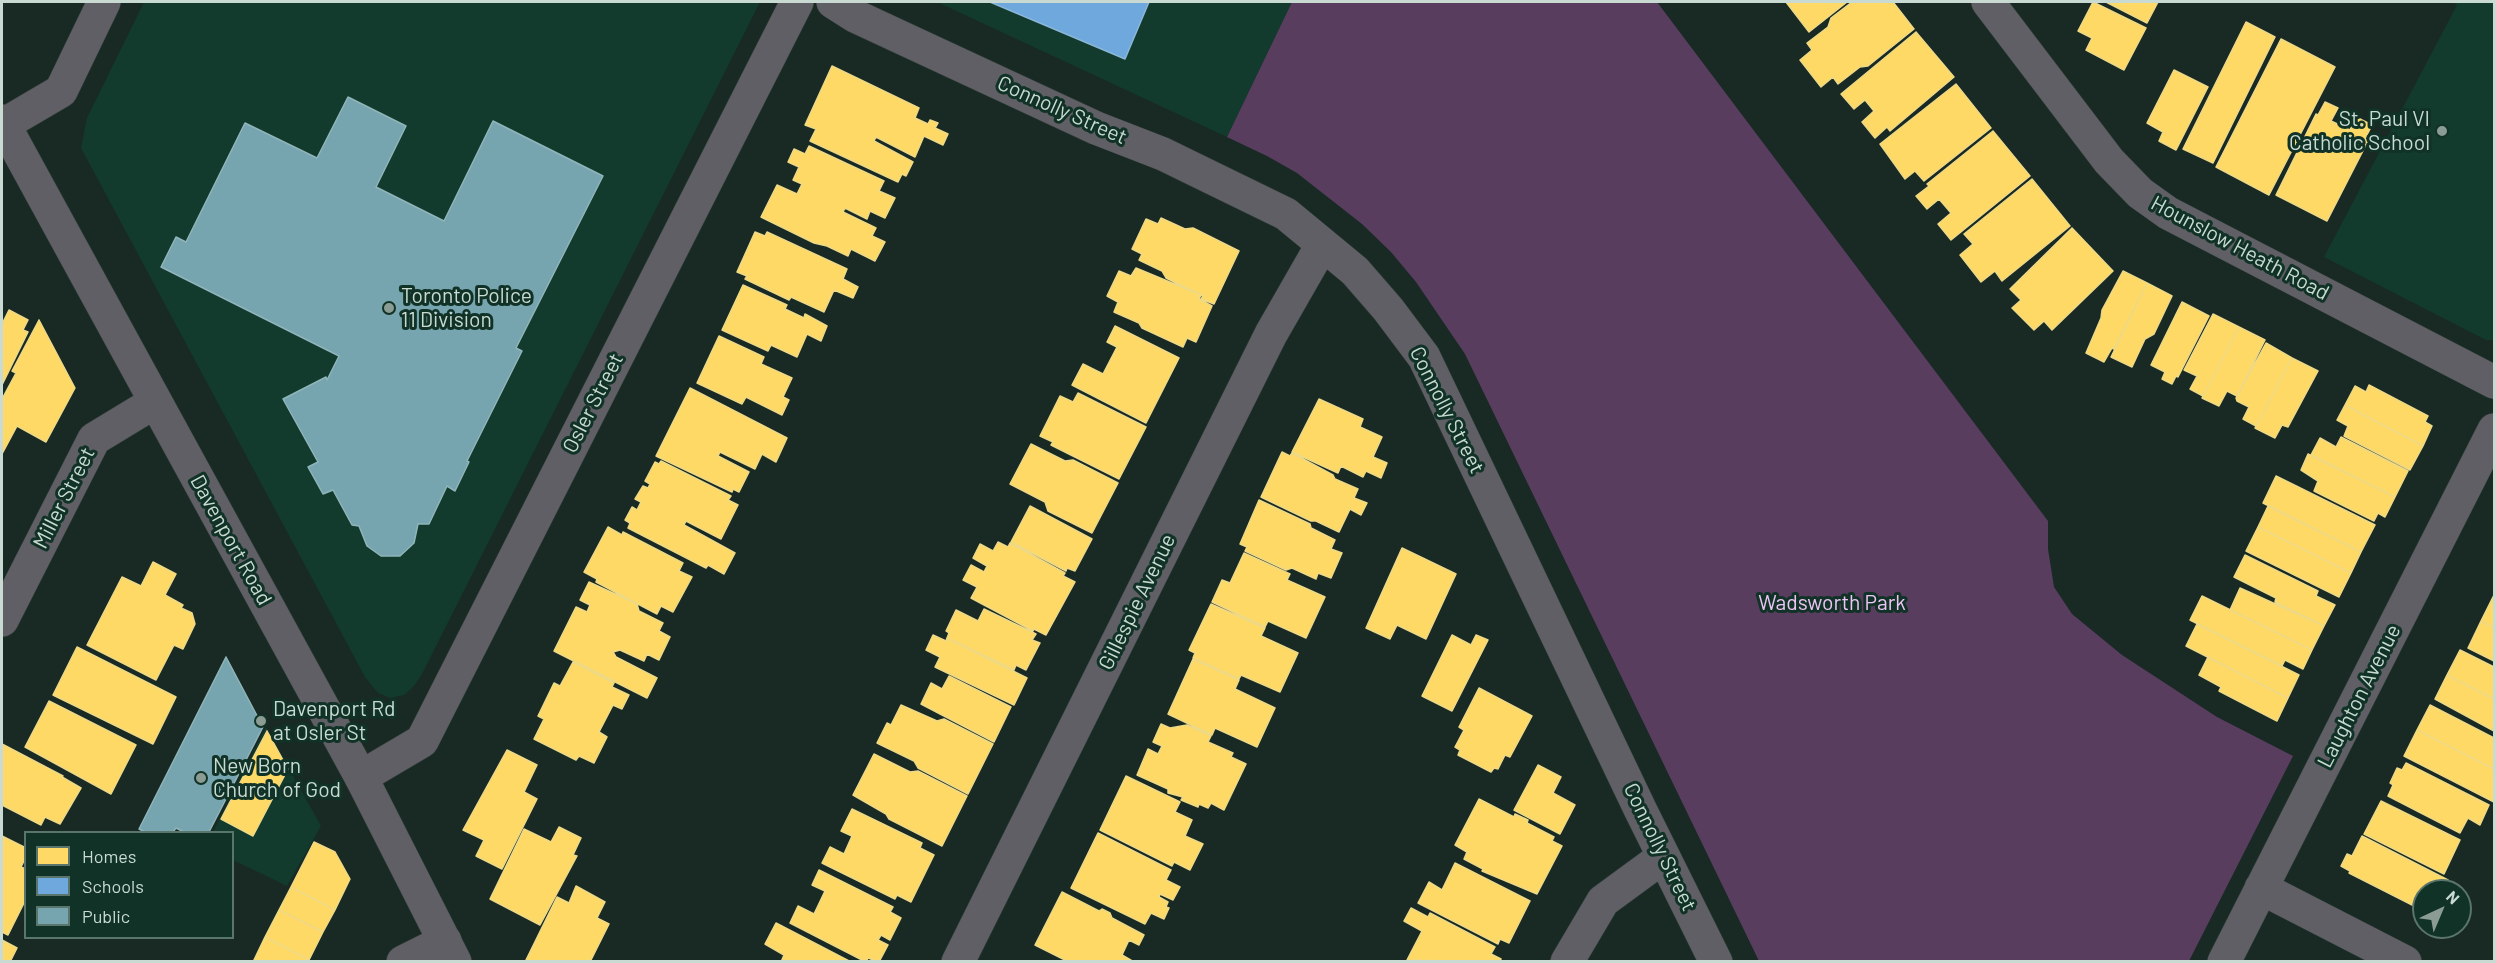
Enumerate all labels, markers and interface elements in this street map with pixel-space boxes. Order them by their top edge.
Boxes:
street label: Connolly Street [993,70,1131,150]
place label: St. Paul VI Catholic School [2289,106,2430,156]
marker: St. Paul VI Catholic School [2435,124,2449,138]
street label: Hounslow Heath Road [2147,190,2333,306]
place label: Toronto Police 11 Division [401,283,532,333]
marker: Toronto Police 11 Division [382,301,396,315]
street label: Connolly Street [1404,342,1490,478]
street label: Osler Street [557,349,629,457]
street label: Miller Street [28,443,100,553]
street label: Davenport Road [185,471,277,609]
street label: Gillespie Avenue [1093,530,1181,674]
park label: Wadsworth Park [1758,590,1906,616]
street label: Laughton Avenue [2312,620,2406,772]
place label: Davenport Rd at Osler St [273,696,396,746]
marker: Davenport Rd at Osler St [254,714,268,728]
place label: New Born Church of God [213,753,341,803]
marker: New Born Church of God [194,771,208,785]
street label: Connolly Street [1618,779,1702,915]
legend [24,831,234,939]
text: Homes [82,845,136,867]
text: Schools [82,875,144,897]
north arrow [2412,879,2472,939]
text: N [2443,887,2464,908]
text: Public [82,905,130,927]

